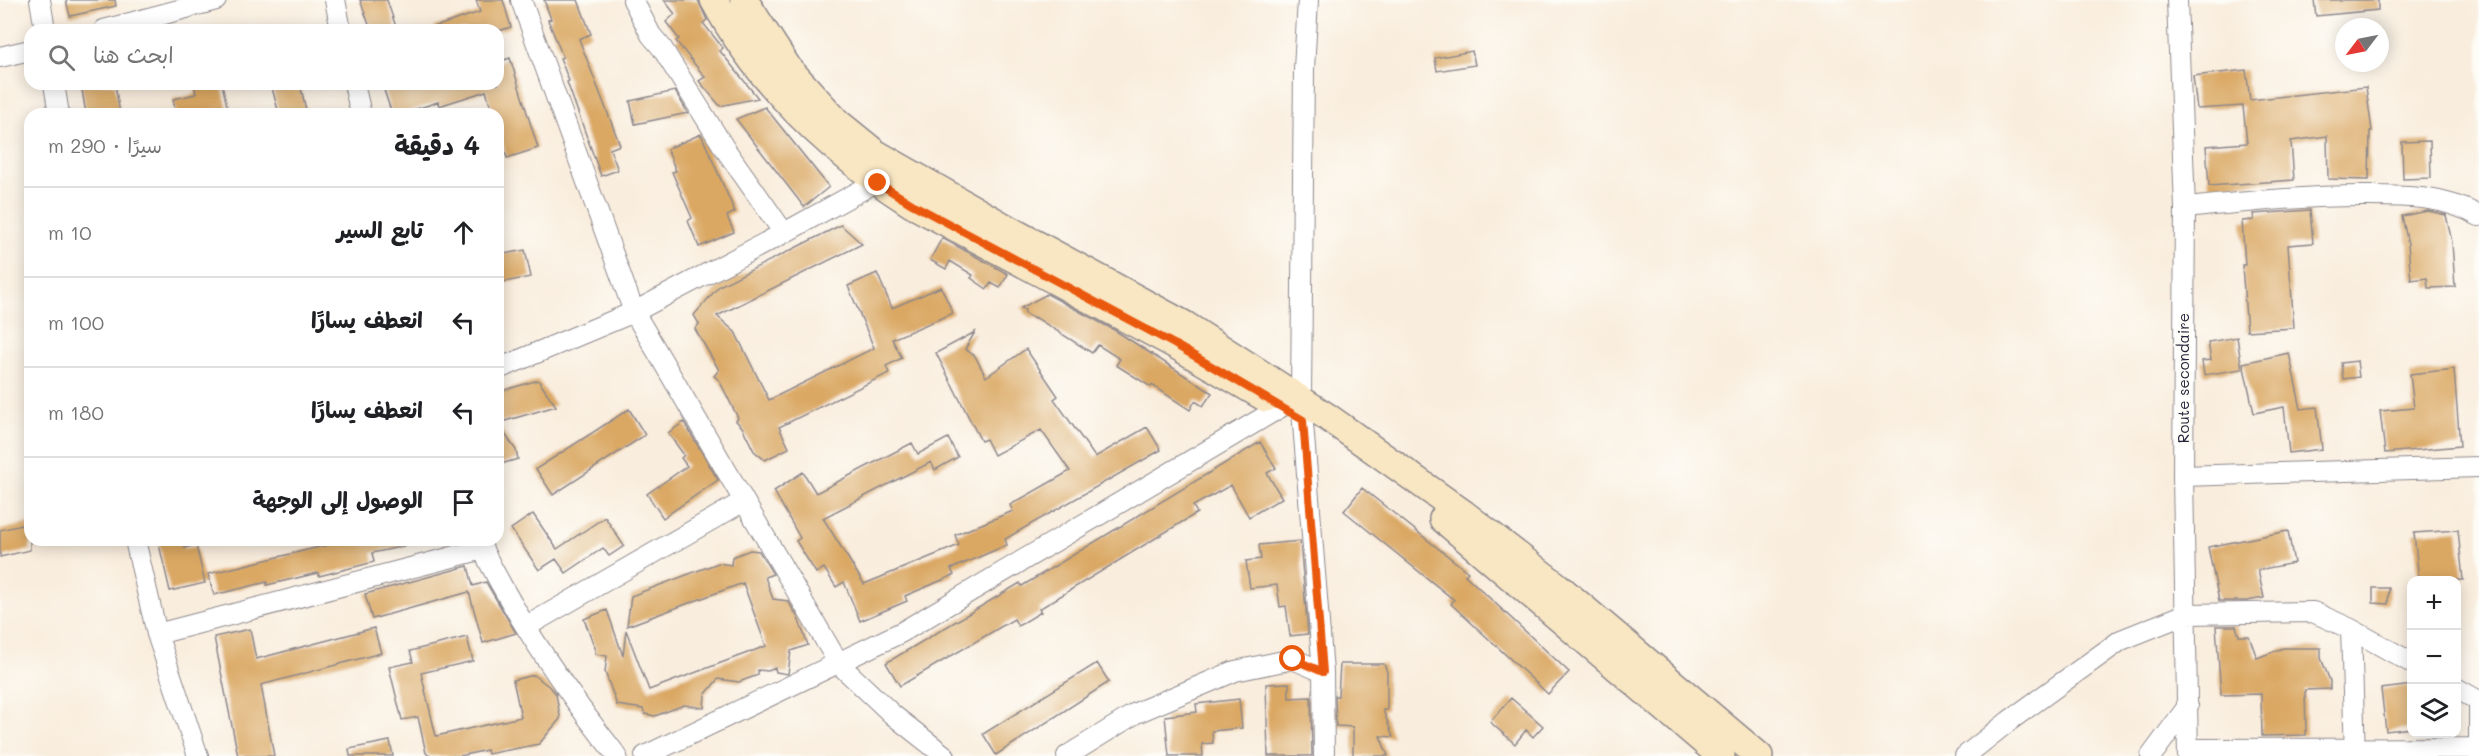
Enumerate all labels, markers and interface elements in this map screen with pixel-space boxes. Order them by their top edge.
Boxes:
north arrow [2335,18,2389,72]
search box [24,24,504,90]
text: ابحث هنا [93,40,174,69]
icon: search [45,41,78,74]
text: 4 دقيقة [394,128,480,162]
text: سيرًا · 290 m [48,132,162,158]
route end [864,169,890,195]
text: تابع السير [337,215,423,244]
icon: ahead [447,216,480,249]
text: 10 m [48,219,92,245]
text: انعطف يسارًا [311,305,423,334]
icon: left [447,306,480,339]
text: 100 m [48,309,104,335]
street label: Route secondaire [2173,313,2193,443]
text: انعطف يسارًا [311,395,423,424]
icon: left [447,396,480,429]
text: 180 m [48,399,104,425]
text: الوصول إلى الوجهة [252,485,423,514]
icon: arrive [447,486,480,519]
map controls [2407,576,2461,738]
button: + [2407,576,2461,630]
button: − [2407,630,2461,684]
route start [1279,645,1305,671]
button: layers [2407,684,2461,738]

